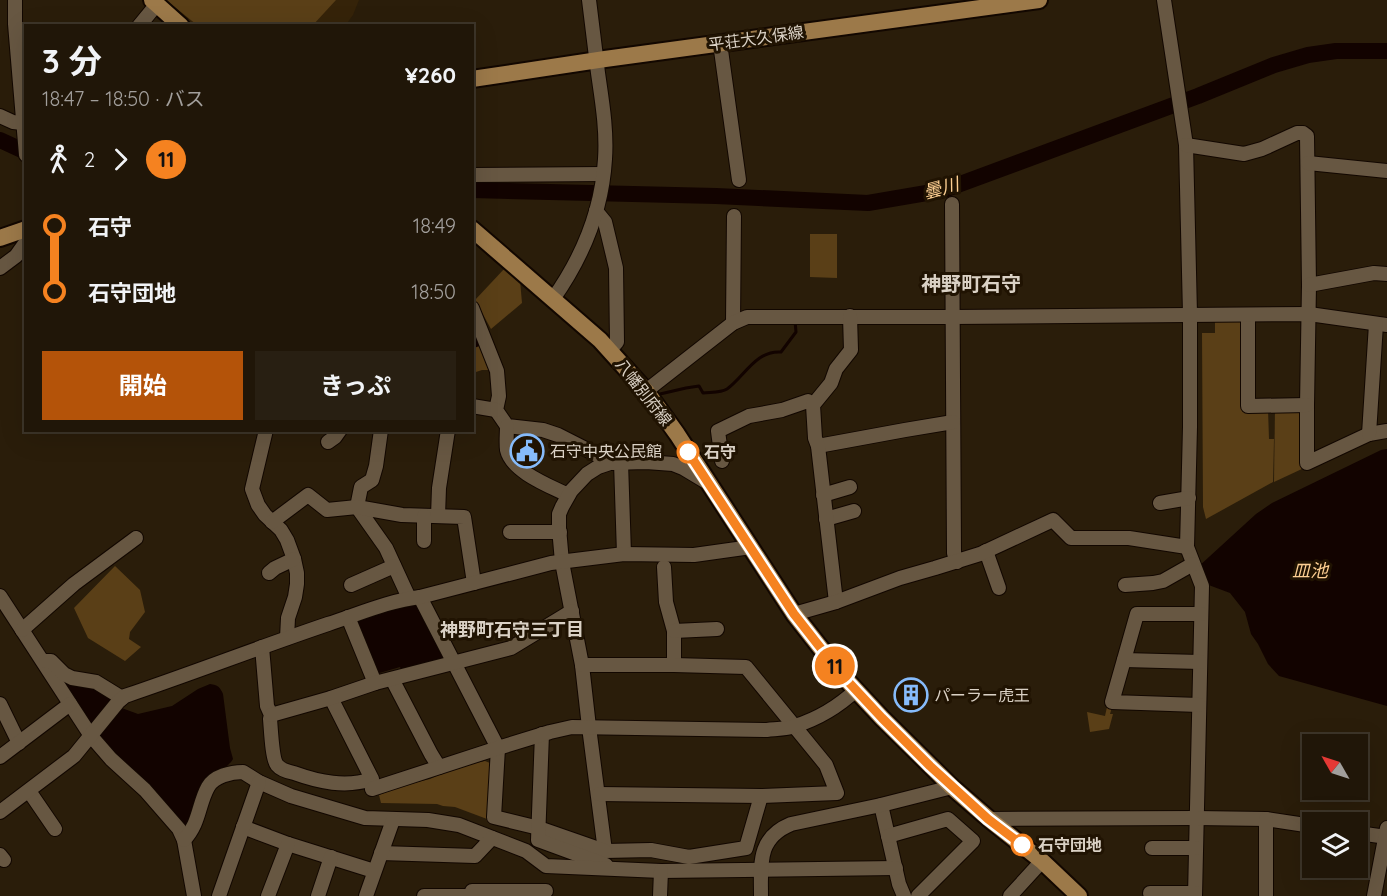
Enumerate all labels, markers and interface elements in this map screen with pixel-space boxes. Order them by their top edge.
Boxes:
street label: 平荘大久保線 [707,21,805,55]
text: 3 分 [42,40,102,81]
text: ¥260 [405,61,456,89]
text: 18:47 – 18:50 · バス [42,86,205,111]
icon: walk [42,143,75,176]
icon: forward [104,143,137,176]
text: 11 [158,146,174,172]
text: 2 [84,147,95,172]
water label: 曇川 [921,172,963,204]
text: 石守 [88,213,132,241]
text: 18:49 [413,213,456,238]
district label: 神野町石守 [921,271,1021,296]
text: 石守団地 [88,279,176,307]
text: 18:50 [411,279,456,304]
button: 開始 [42,351,243,420]
button: きっぷ [255,351,456,420]
street label: 八幡別府線 [611,354,677,430]
public building icon: 石守中央公民館 [509,433,545,469]
place label: 石守中央公民館 [550,441,662,461]
marker: 石守 [677,441,699,463]
place label: 石守 [704,442,736,462]
water label: 皿池 [1292,559,1330,582]
district label: 神野町石守三丁目 [440,618,584,641]
line badge: 11 [808,646,862,686]
text: 11 [827,653,843,679]
building icon: パーラー虎王 [893,677,929,713]
place label: パーラー虎王 [934,685,1030,705]
north arrow [1302,734,1368,800]
map controls [1302,734,1368,878]
button: layers [1302,812,1368,878]
marker: 石守団地 [1011,834,1033,856]
place label: 石守団地 [1038,835,1102,855]

